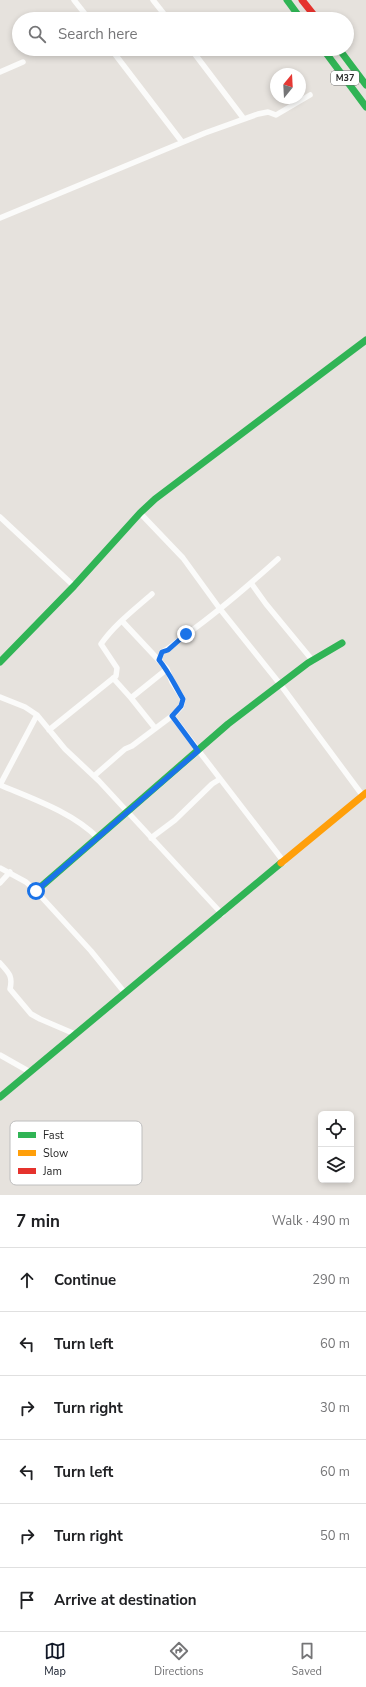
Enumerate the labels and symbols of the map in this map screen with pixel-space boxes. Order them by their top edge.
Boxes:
north arrow [270,68,306,104]
road number: M37 [331,71,359,85]
route end [177,625,195,643]
route start [27,882,45,900]
legend [10,1121,142,1185]
text: Fast [43,1128,64,1143]
text: Slow [43,1146,68,1161]
text: Jam [42,1164,62,1179]

